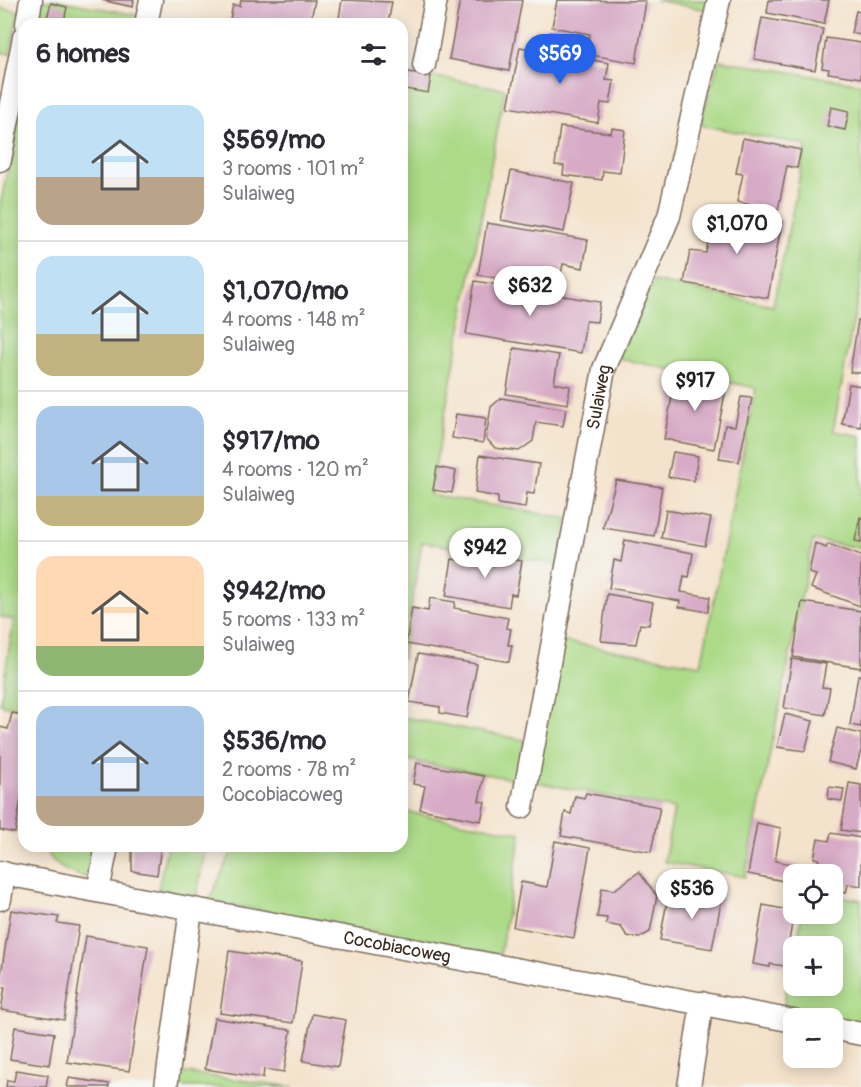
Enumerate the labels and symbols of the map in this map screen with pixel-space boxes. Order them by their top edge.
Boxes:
pin: $569 [524,34,596,85]
pin: $1,070 [688,204,786,255]
pin: $632 [494,266,566,317]
pin: $917 [659,361,731,412]
street label: Sulaiweg [581,363,616,431]
pin: $942 [449,528,521,579]
pin: $536 [656,869,728,920]
street label: Cocobiacoweg [342,926,453,968]

